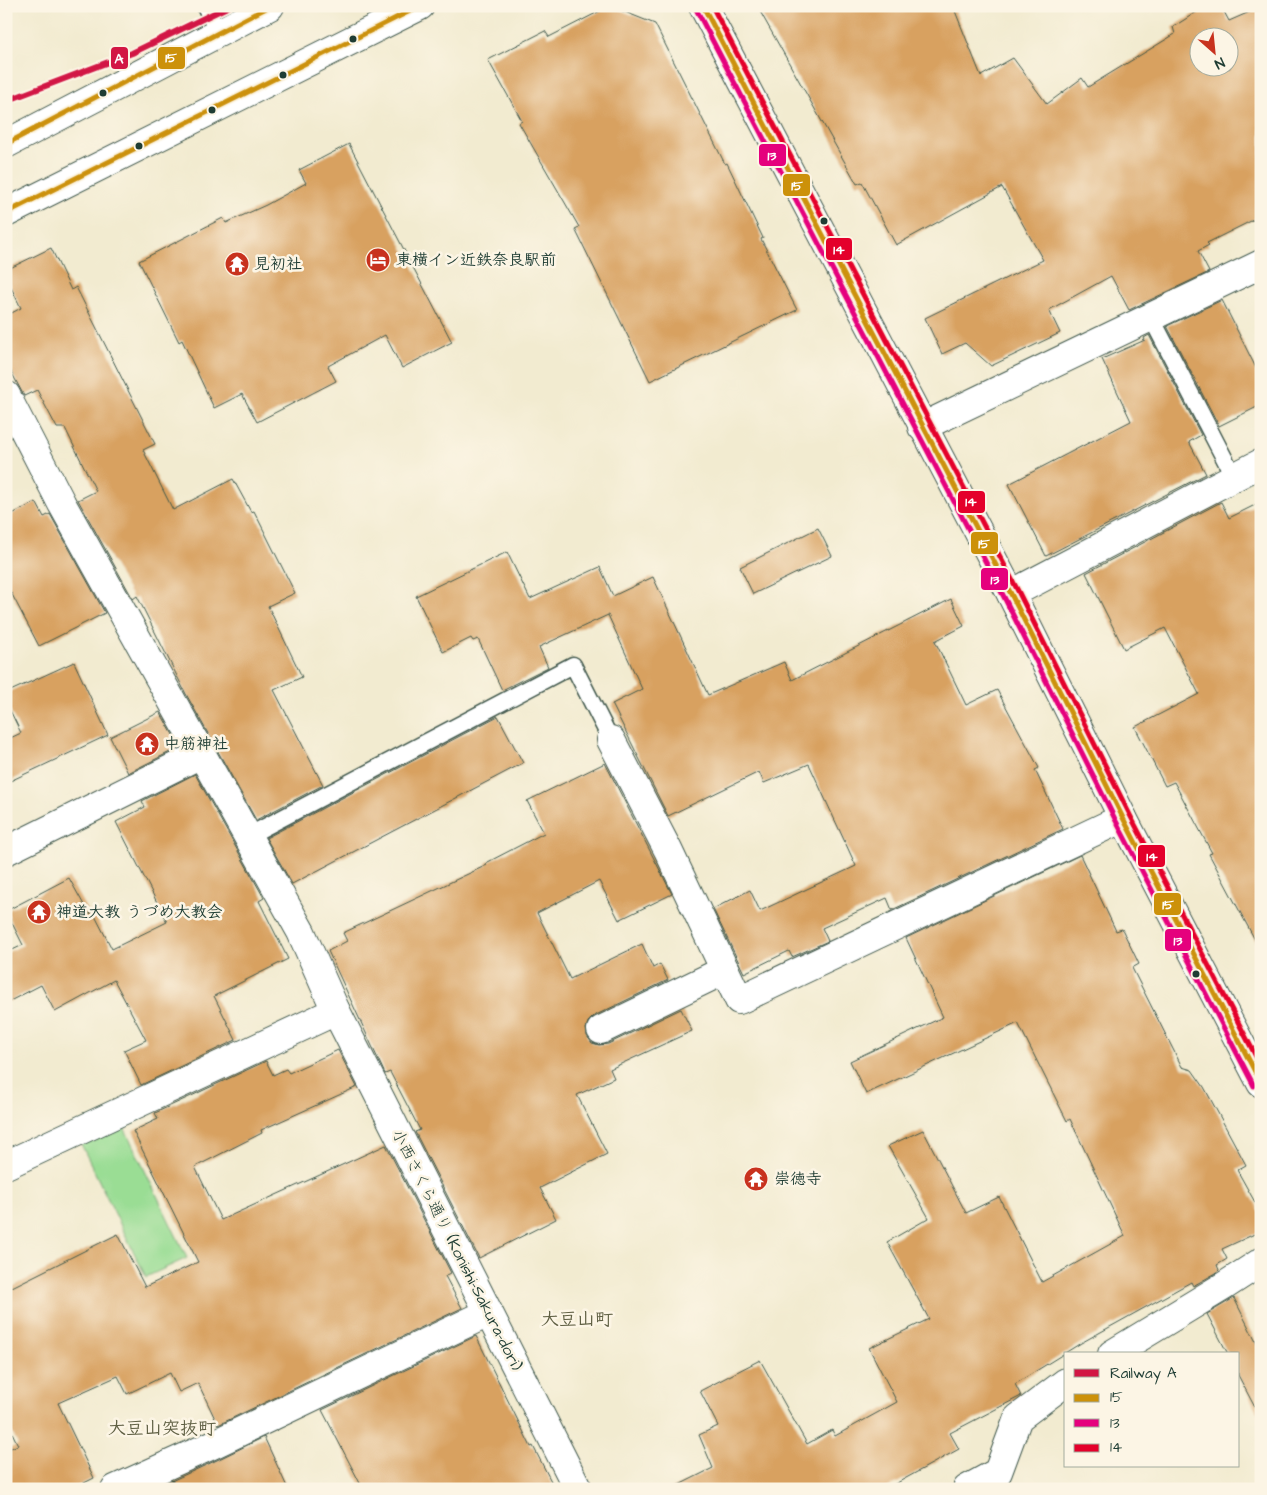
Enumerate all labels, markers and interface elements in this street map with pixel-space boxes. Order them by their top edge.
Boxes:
north arrow [1190,28,1240,78]
unlabelled marker [348,34,358,44]
line badge: A [110,46,129,70]
line badge: 15 [157,46,186,70]
text: 15 [165,48,178,68]
text: A [115,49,125,69]
text: N [1211,52,1228,74]
unlabelled marker [278,70,288,80]
unlabelled marker [98,88,108,98]
unlabelled marker [207,105,217,115]
unlabelled marker [134,141,144,151]
line badge: 13 [758,143,787,167]
text: 13 [768,146,777,166]
line badge: 15 [782,173,811,197]
text: 15 [791,176,804,196]
unlabelled marker [819,216,829,226]
line badge: 14 [825,237,853,261]
text: 14 [833,240,845,260]
hotel icon: 東横イン近鉄奈良駅前 [365,247,391,273]
place label: 東横イン近鉄奈良駅前 [396,249,556,271]
temple icon: 見初社 [224,251,250,277]
place label: 見初社 [254,253,302,275]
line badge: 14 [957,490,986,514]
text: 14 [965,492,977,512]
line badge: 15 [970,531,999,555]
text: 15 [978,534,991,554]
line badge: 13 [980,567,1009,591]
text: 13 [991,570,1000,590]
temple icon: 中筋神社 [134,731,160,757]
place label: 中筋神社 [164,733,228,755]
line badge: 14 [1137,844,1166,868]
text: 14 [1146,847,1158,867]
line badge: 15 [1153,892,1182,916]
text: 15 [1162,895,1175,915]
temple icon: 神道大教 うづめ大教会 [26,899,52,925]
place label: 神道大教 うづめ大教会 [56,901,222,923]
line badge: 13 [1164,928,1192,952]
text: 13 [1174,931,1183,951]
unlabelled marker [1191,969,1201,979]
street label: 小西さくら通り (Konishi-Sakura-dori) [386,1126,528,1375]
temple icon: 崇徳寺 [743,1166,769,1192]
place label: 崇徳寺 [774,1168,822,1190]
district label: 大豆山町 [541,1307,613,1332]
legend [1064,1352,1240,1468]
text: Railway A [1110,1363,1177,1385]
text: 15 [1110,1387,1123,1408]
text: 13 [1110,1413,1120,1434]
district label: 大豆山突抜町 [108,1416,216,1441]
text: 14 [1110,1437,1122,1458]

